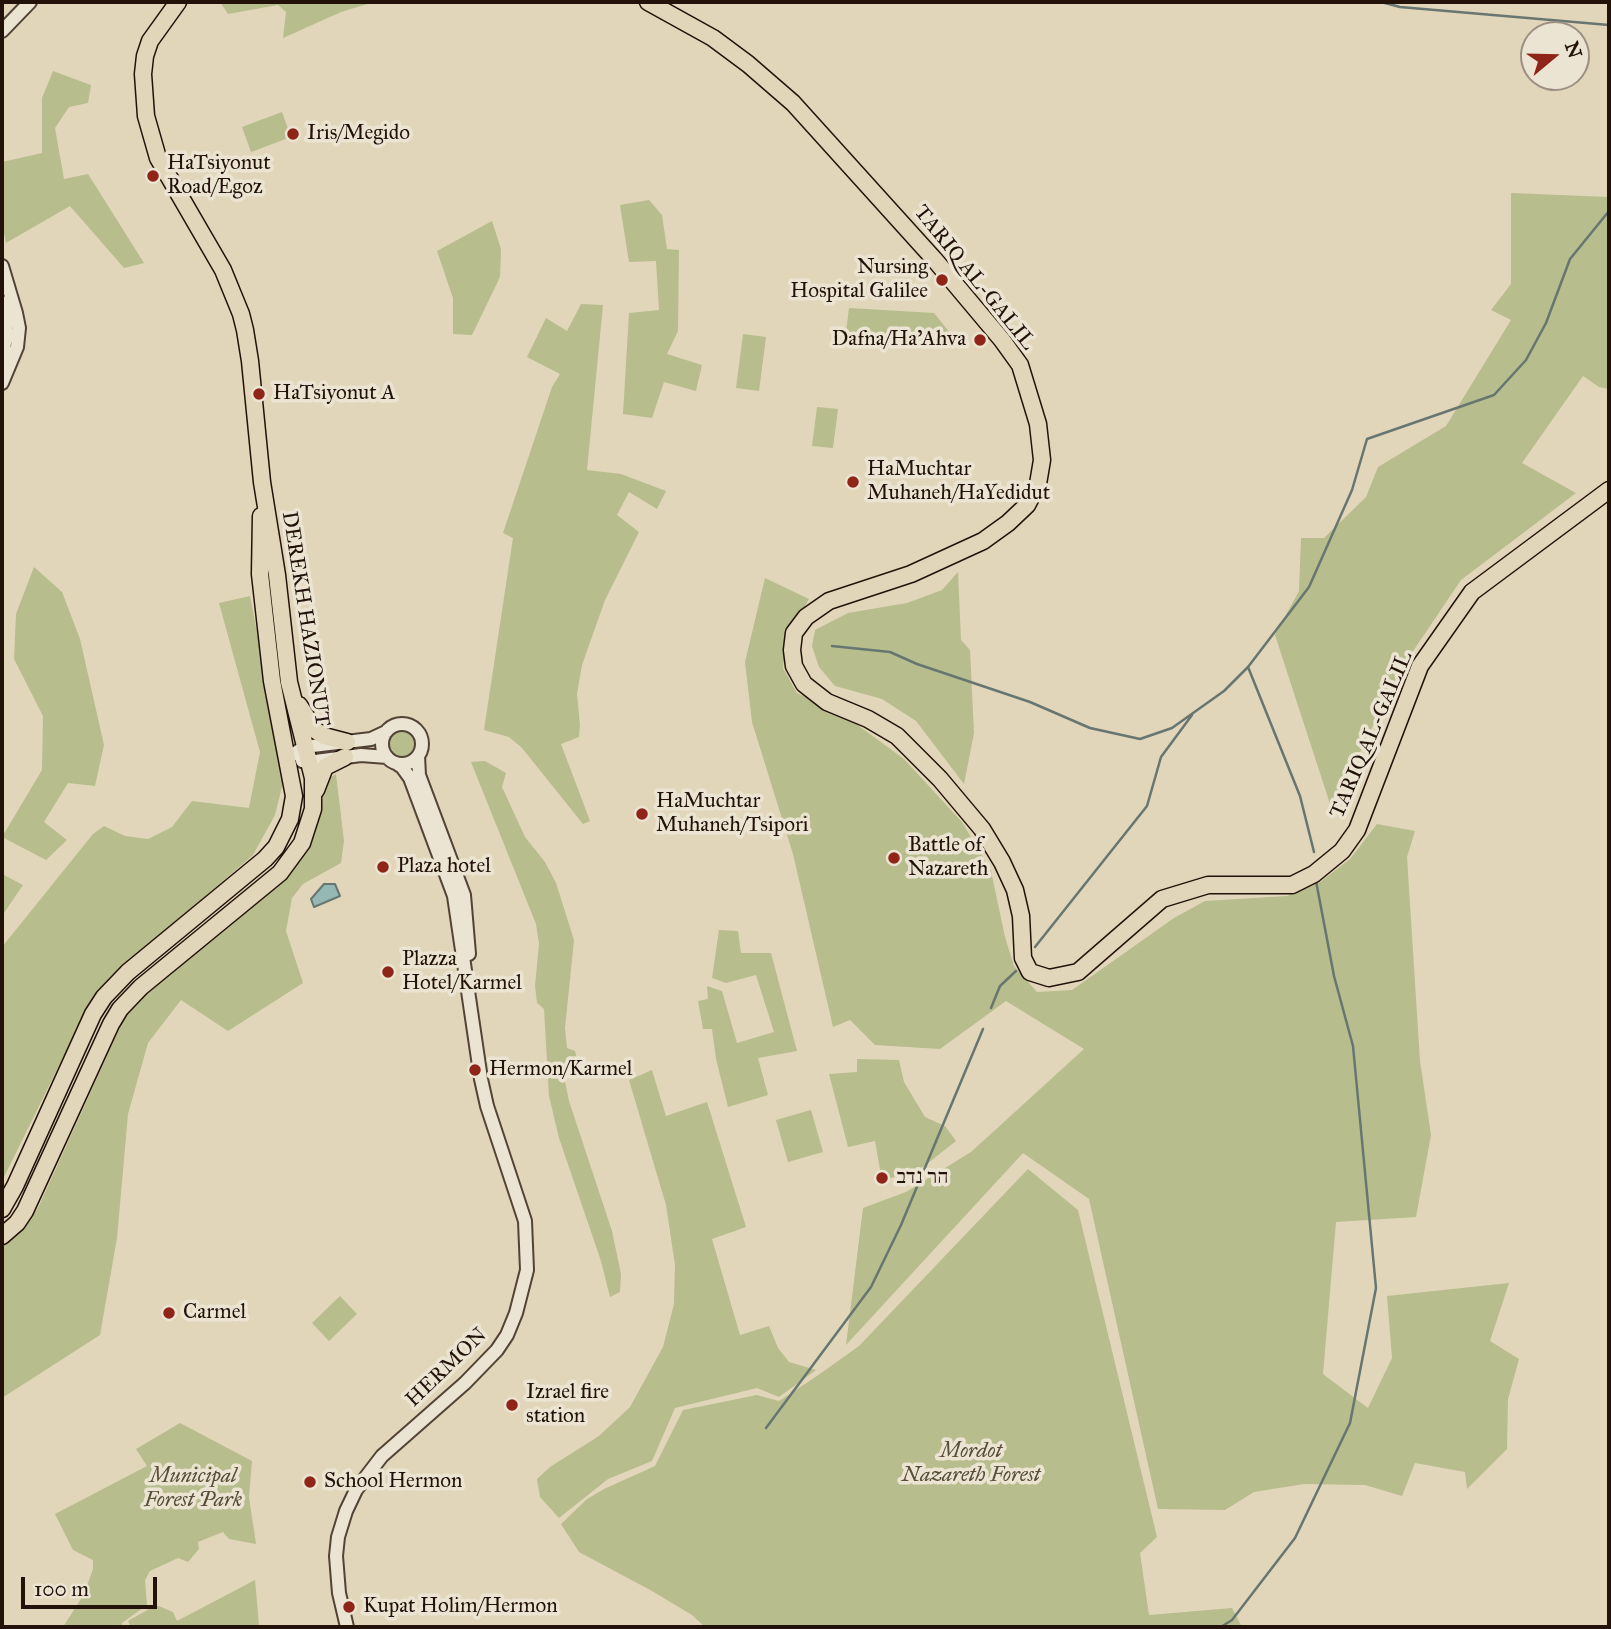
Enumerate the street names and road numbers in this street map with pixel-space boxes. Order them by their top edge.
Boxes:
street label: TARIQ AL-GALIL [908,201,1040,355]
street label: DEREKH HAZIONUT [276,510,334,728]
street label: TARIQ AL-GALIL [1325,648,1419,822]
street label: HERMON [401,1323,493,1413]

